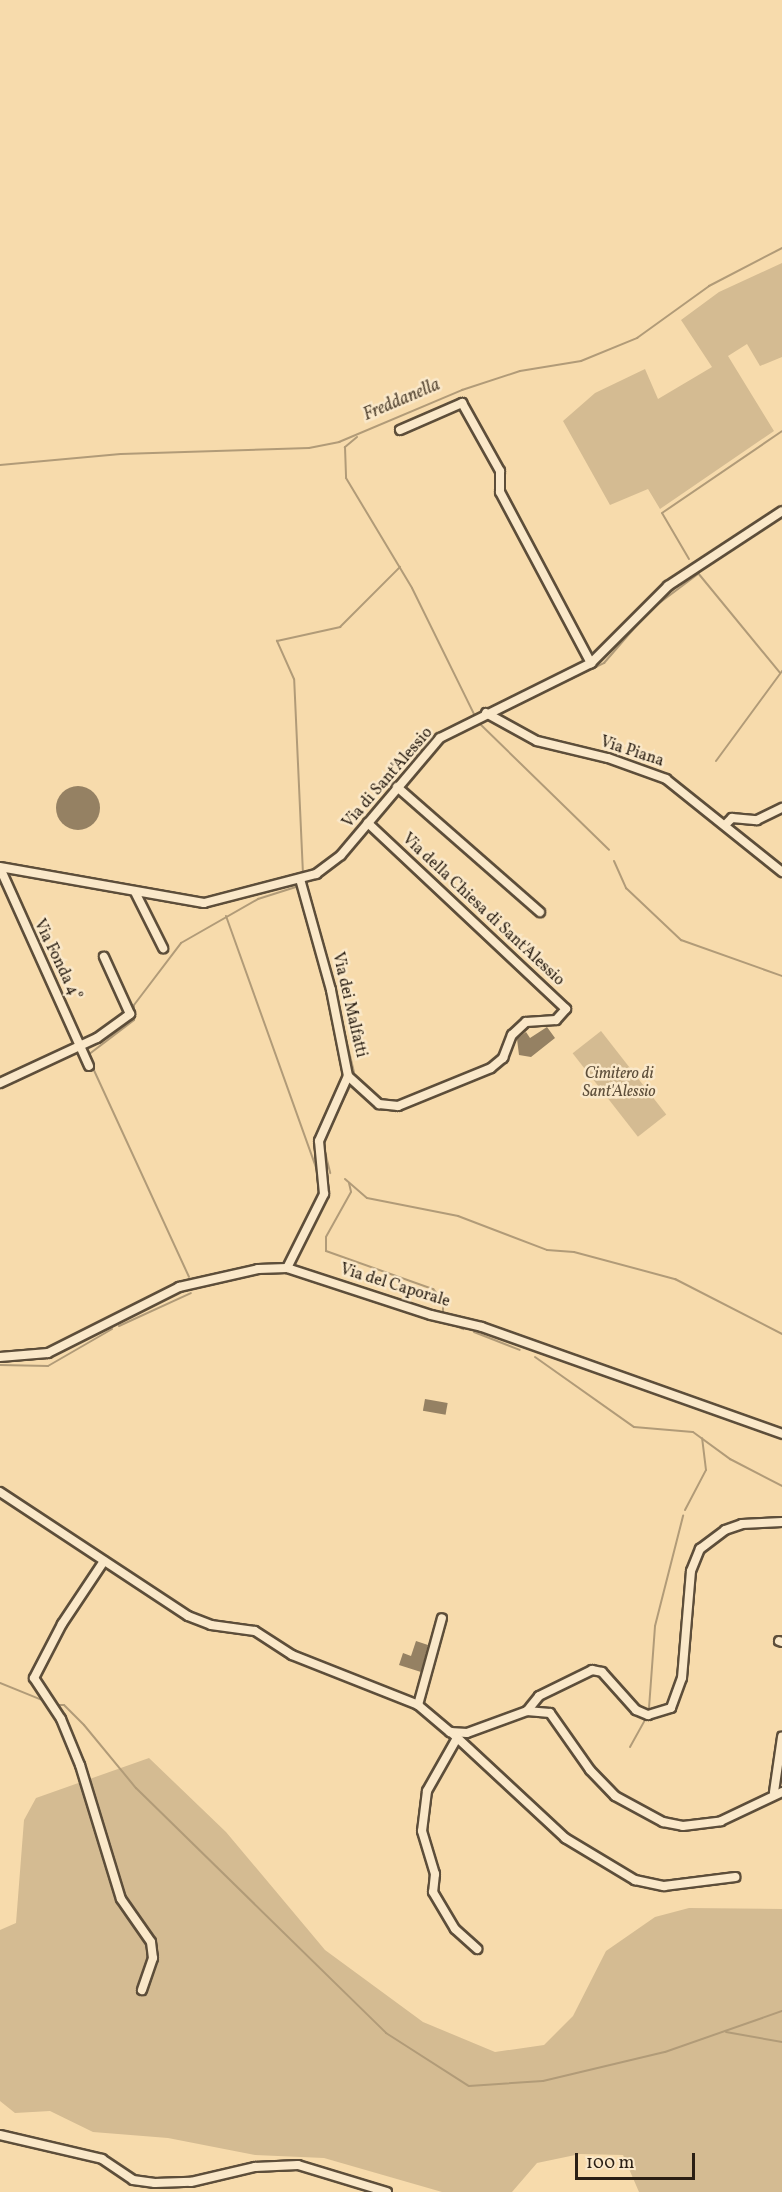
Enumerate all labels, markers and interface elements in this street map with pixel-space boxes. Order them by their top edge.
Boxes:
water label: Freddanella [360,375,444,427]
street label: Via di Sant'Alessio [339,724,437,832]
street label: Via Piana [598,733,666,771]
street label: Via della Chiesa di Sant'Alessio [398,830,568,990]
street label: Via Fonda 4° [29,916,85,1004]
street label: Via dei Malfatti [328,950,370,1060]
park label: Cimitero di Sant'Alessio [583,1064,655,1102]
street label: Via del Caporale [338,1260,452,1312]
scale bar [578,2141,698,2179]
text: 100 m [586,2151,635,2176]

